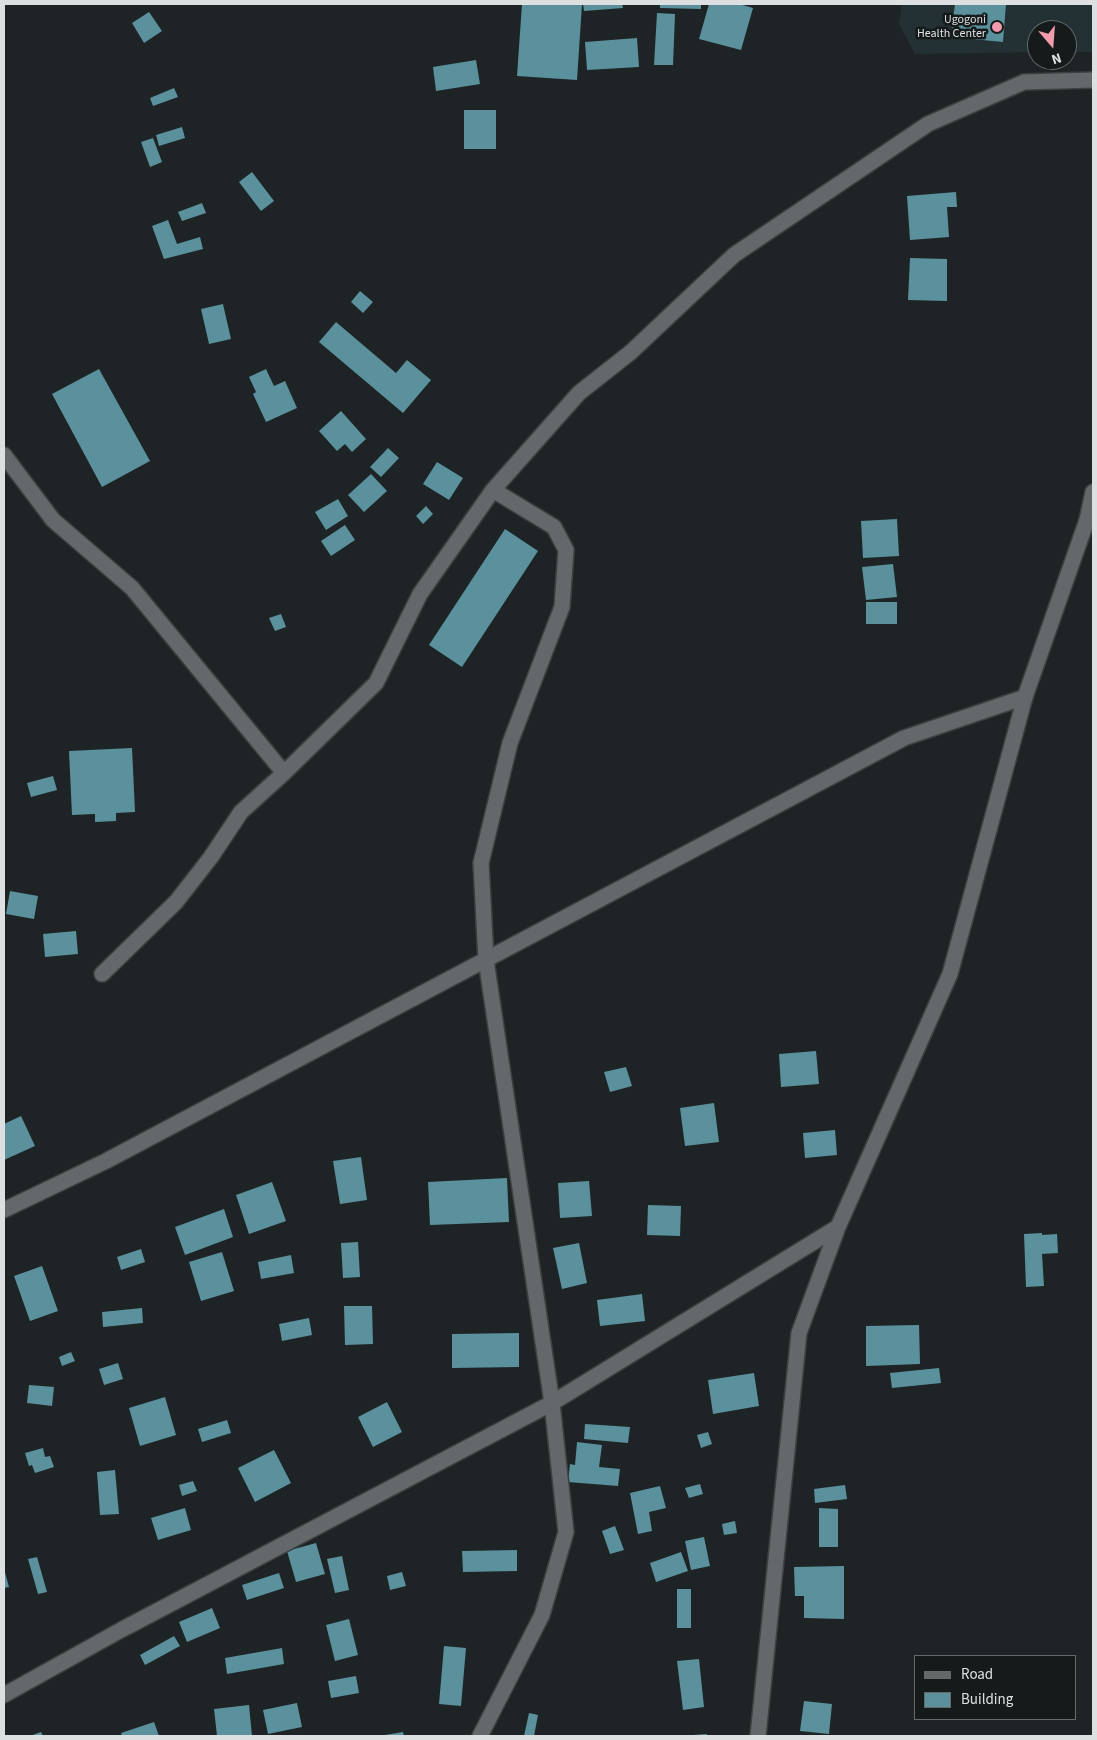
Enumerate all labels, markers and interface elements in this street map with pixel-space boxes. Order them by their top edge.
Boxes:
place label: Ugogoni Health Center [917,13,986,41]
marker: Ugogoni Health Center [990,20,1004,34]
north arrow [1027,20,1077,70]
text: N [1049,47,1064,69]
legend [914,1655,1077,1720]
text: Road [961,1664,993,1685]
text: Building [961,1689,1013,1710]

